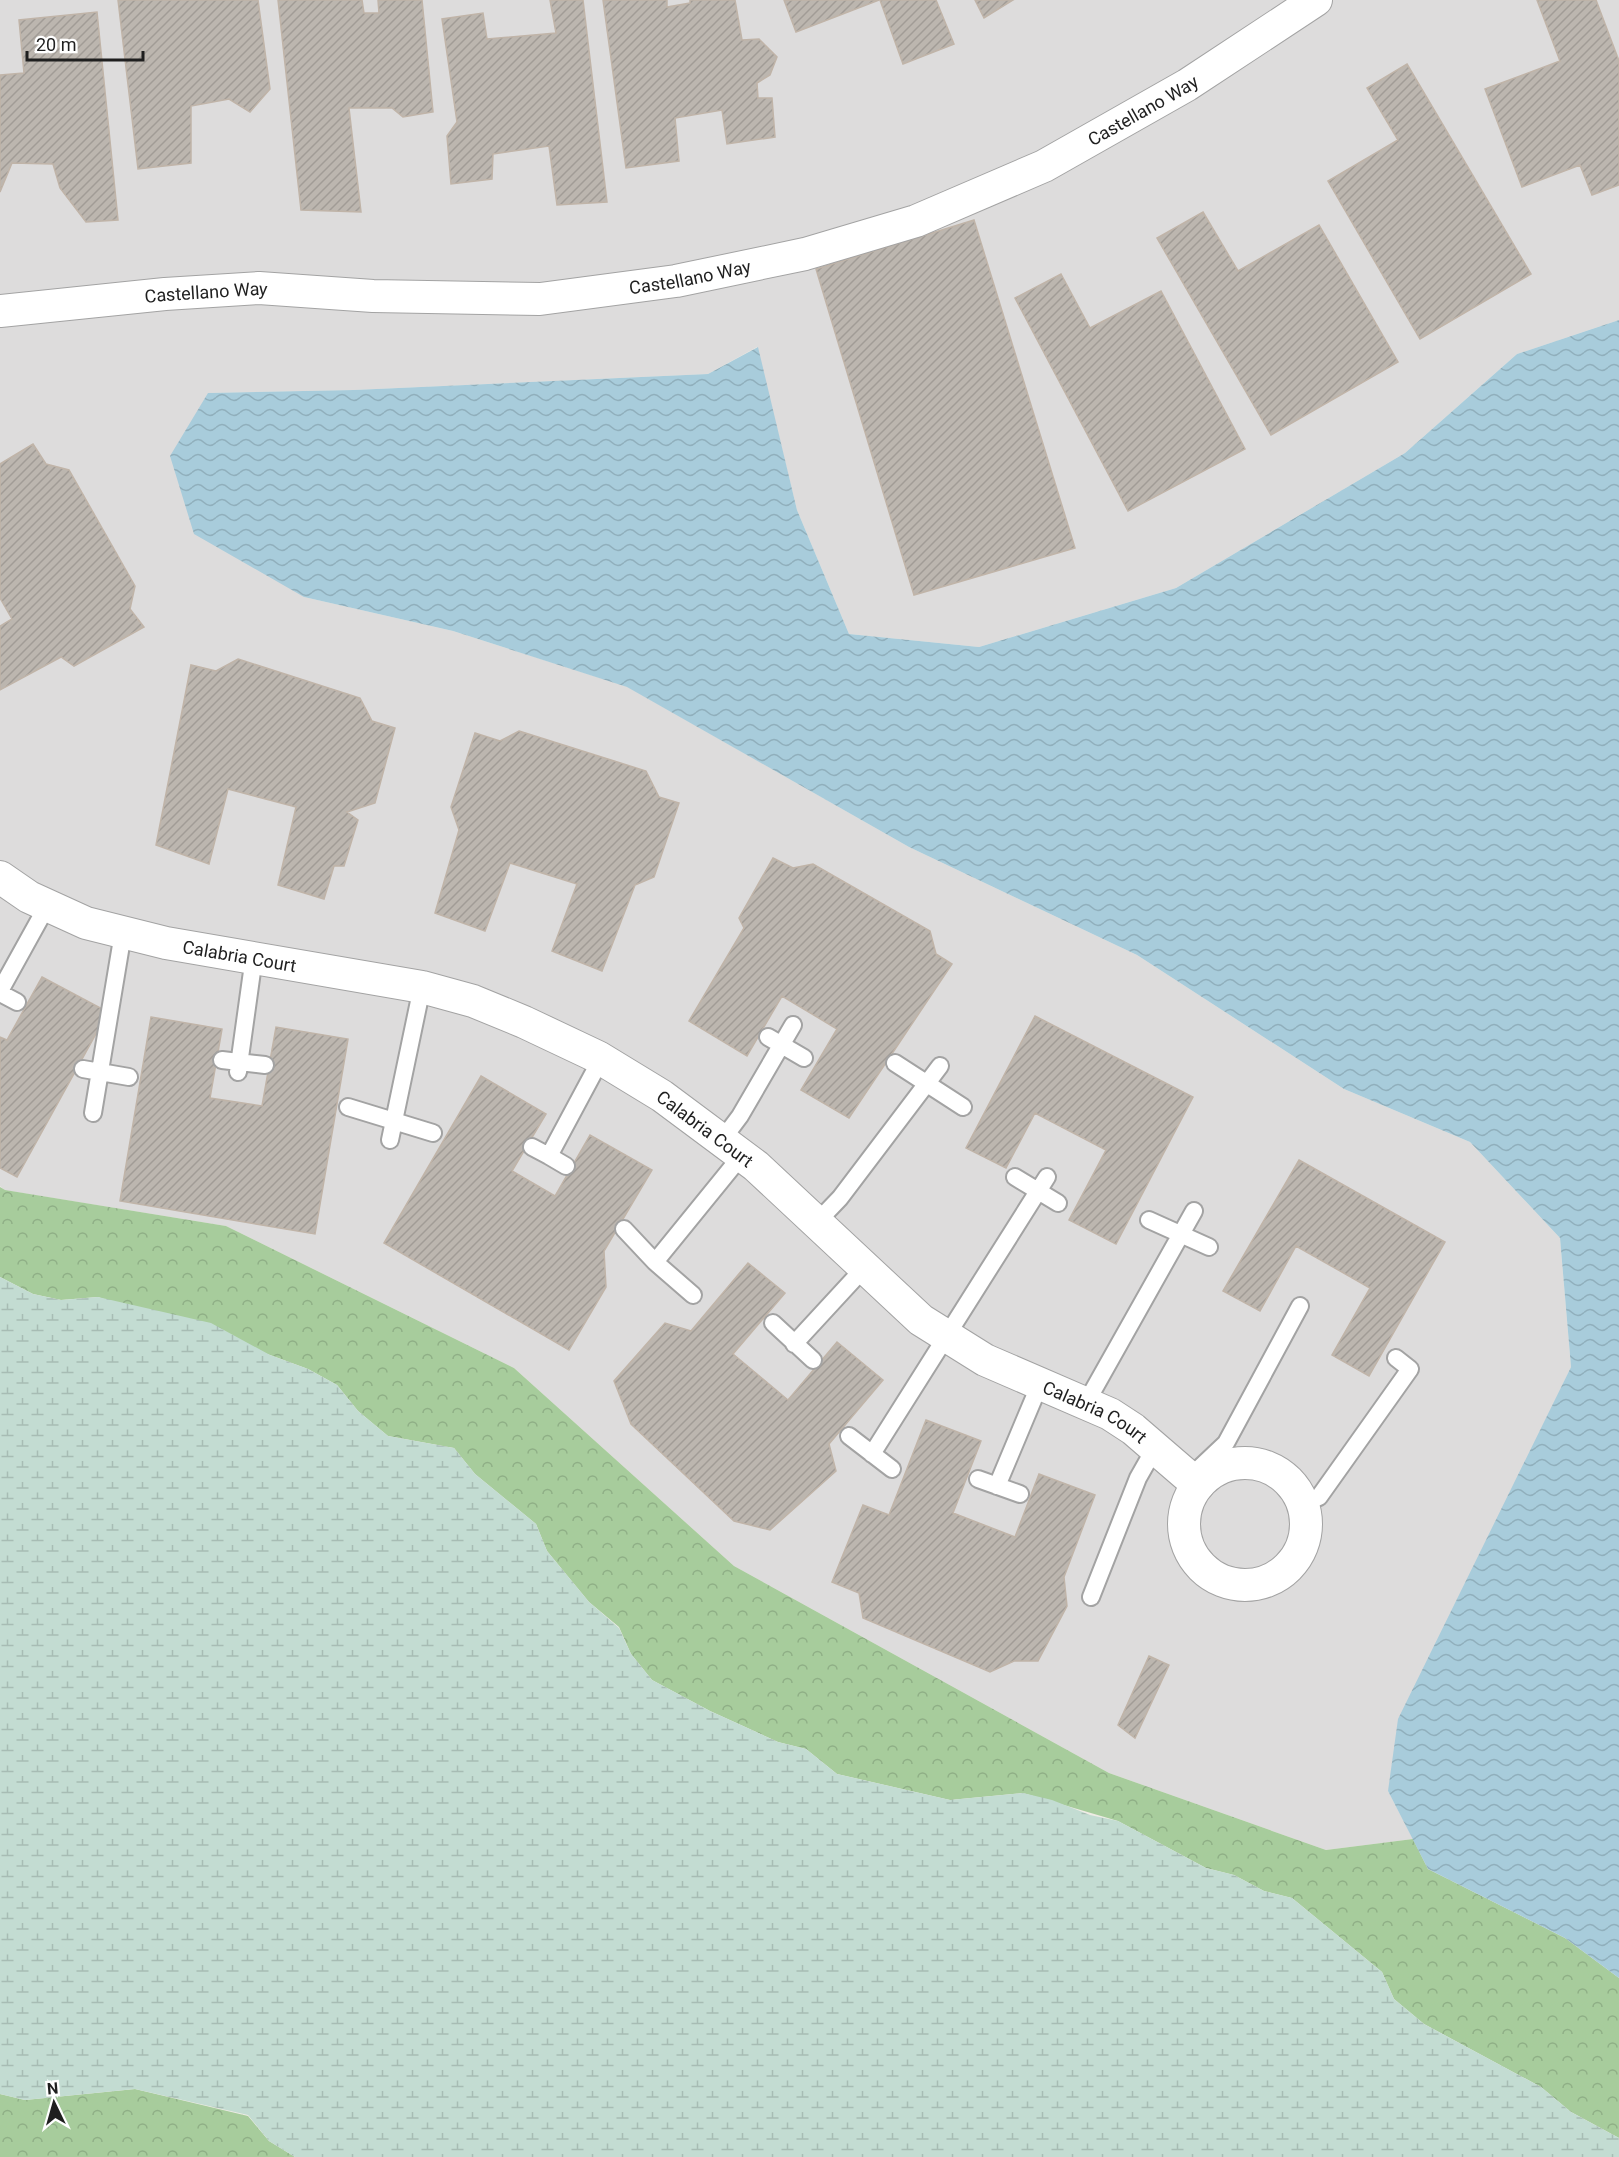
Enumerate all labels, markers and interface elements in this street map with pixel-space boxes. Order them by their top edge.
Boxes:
scale bar [27,24,142,62]
text: 20 m [36,34,76,55]
street label: Castellano Way [1084,70,1202,150]
street label: Castellano Way [628,255,753,298]
street label: Castellano Way [143,278,269,307]
street label: Calabria Court [181,936,298,976]
street label: Calabria Court [653,1086,758,1171]
street label: Calabria Court [1040,1376,1152,1447]
north arrow [24,2073,84,2133]
text: N [46,2079,59,2099]

